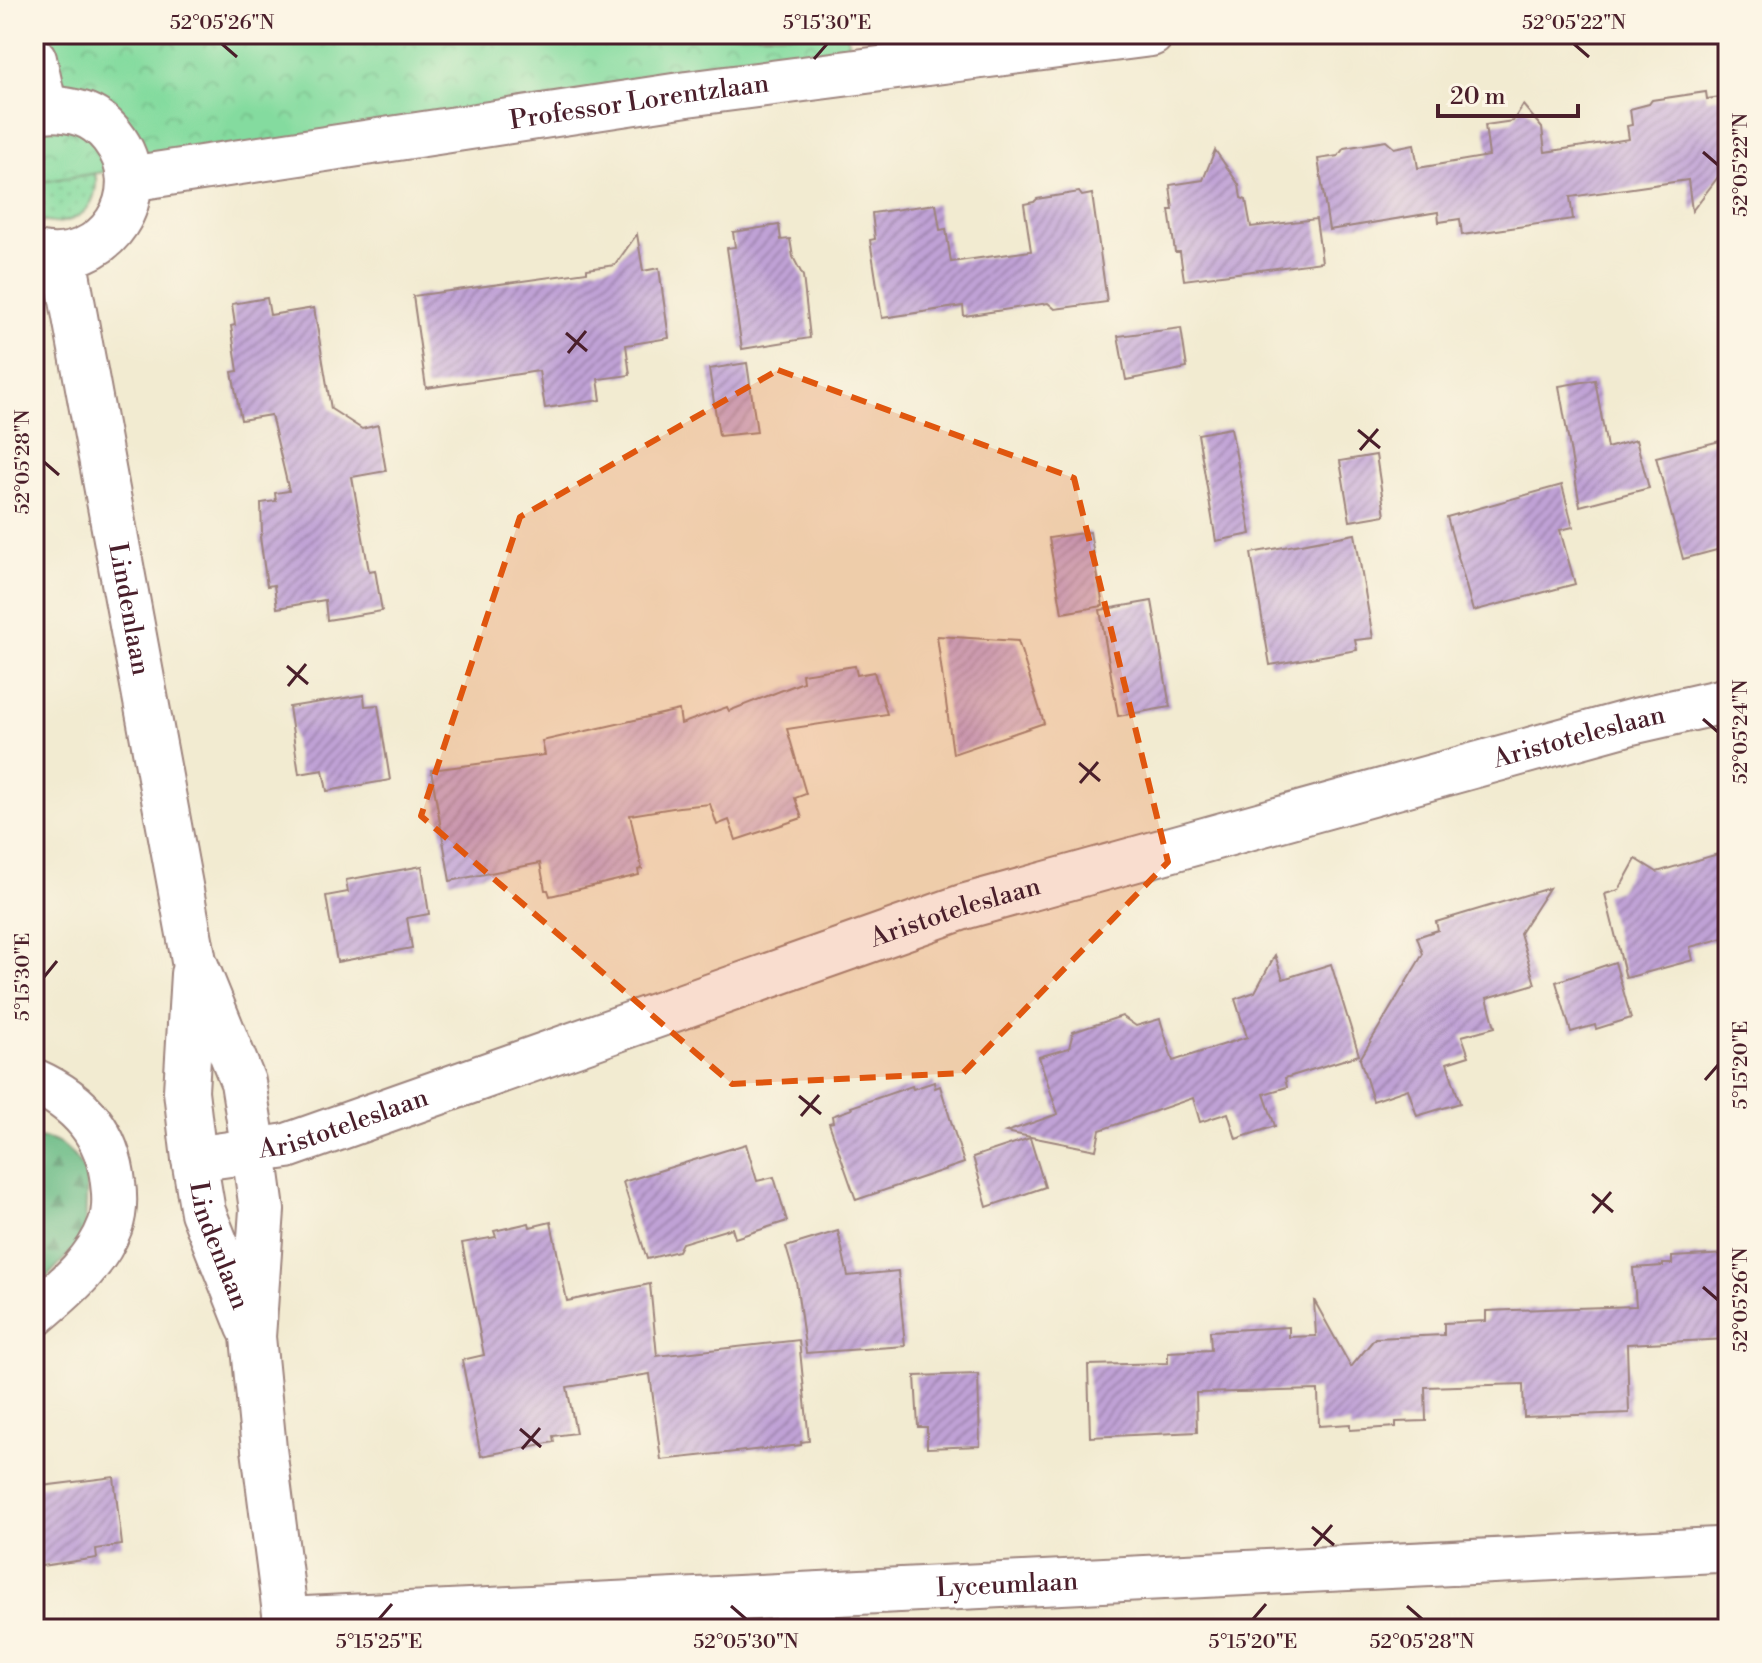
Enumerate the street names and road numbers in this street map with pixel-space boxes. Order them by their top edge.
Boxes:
street label: Professor Lorentzlaan [507,68,771,137]
street label: Lindenlaan [101,540,157,678]
street label: Aristoteleslaan [1488,699,1668,776]
street label: Aristoteleslaan [865,870,1044,955]
street label: Aristoteleslaan [256,1081,432,1166]
street label: Lindenlaan [182,1179,256,1314]
street label: Lyceumlaan [935,1565,1079,1604]

